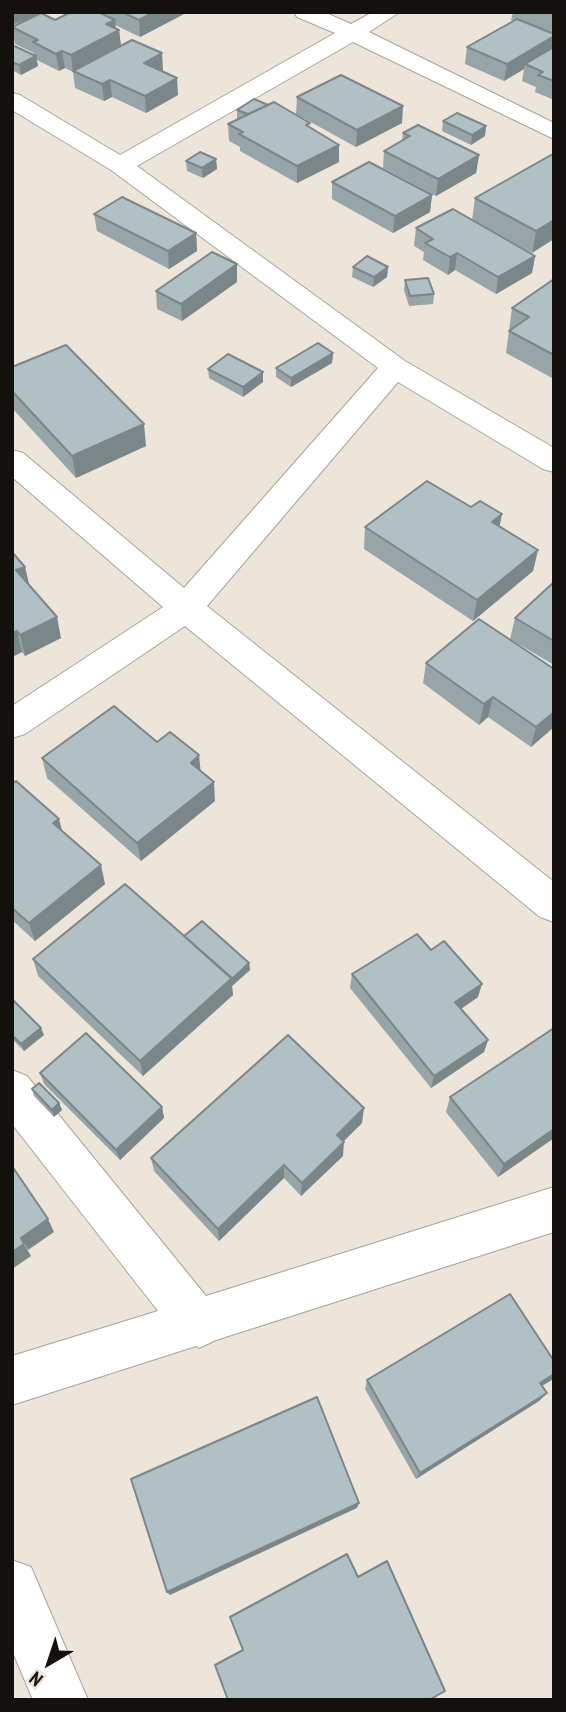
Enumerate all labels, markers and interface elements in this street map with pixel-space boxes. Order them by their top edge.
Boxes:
north arrow [14,1628,84,1698]
text: N [24,1667,47,1692]

